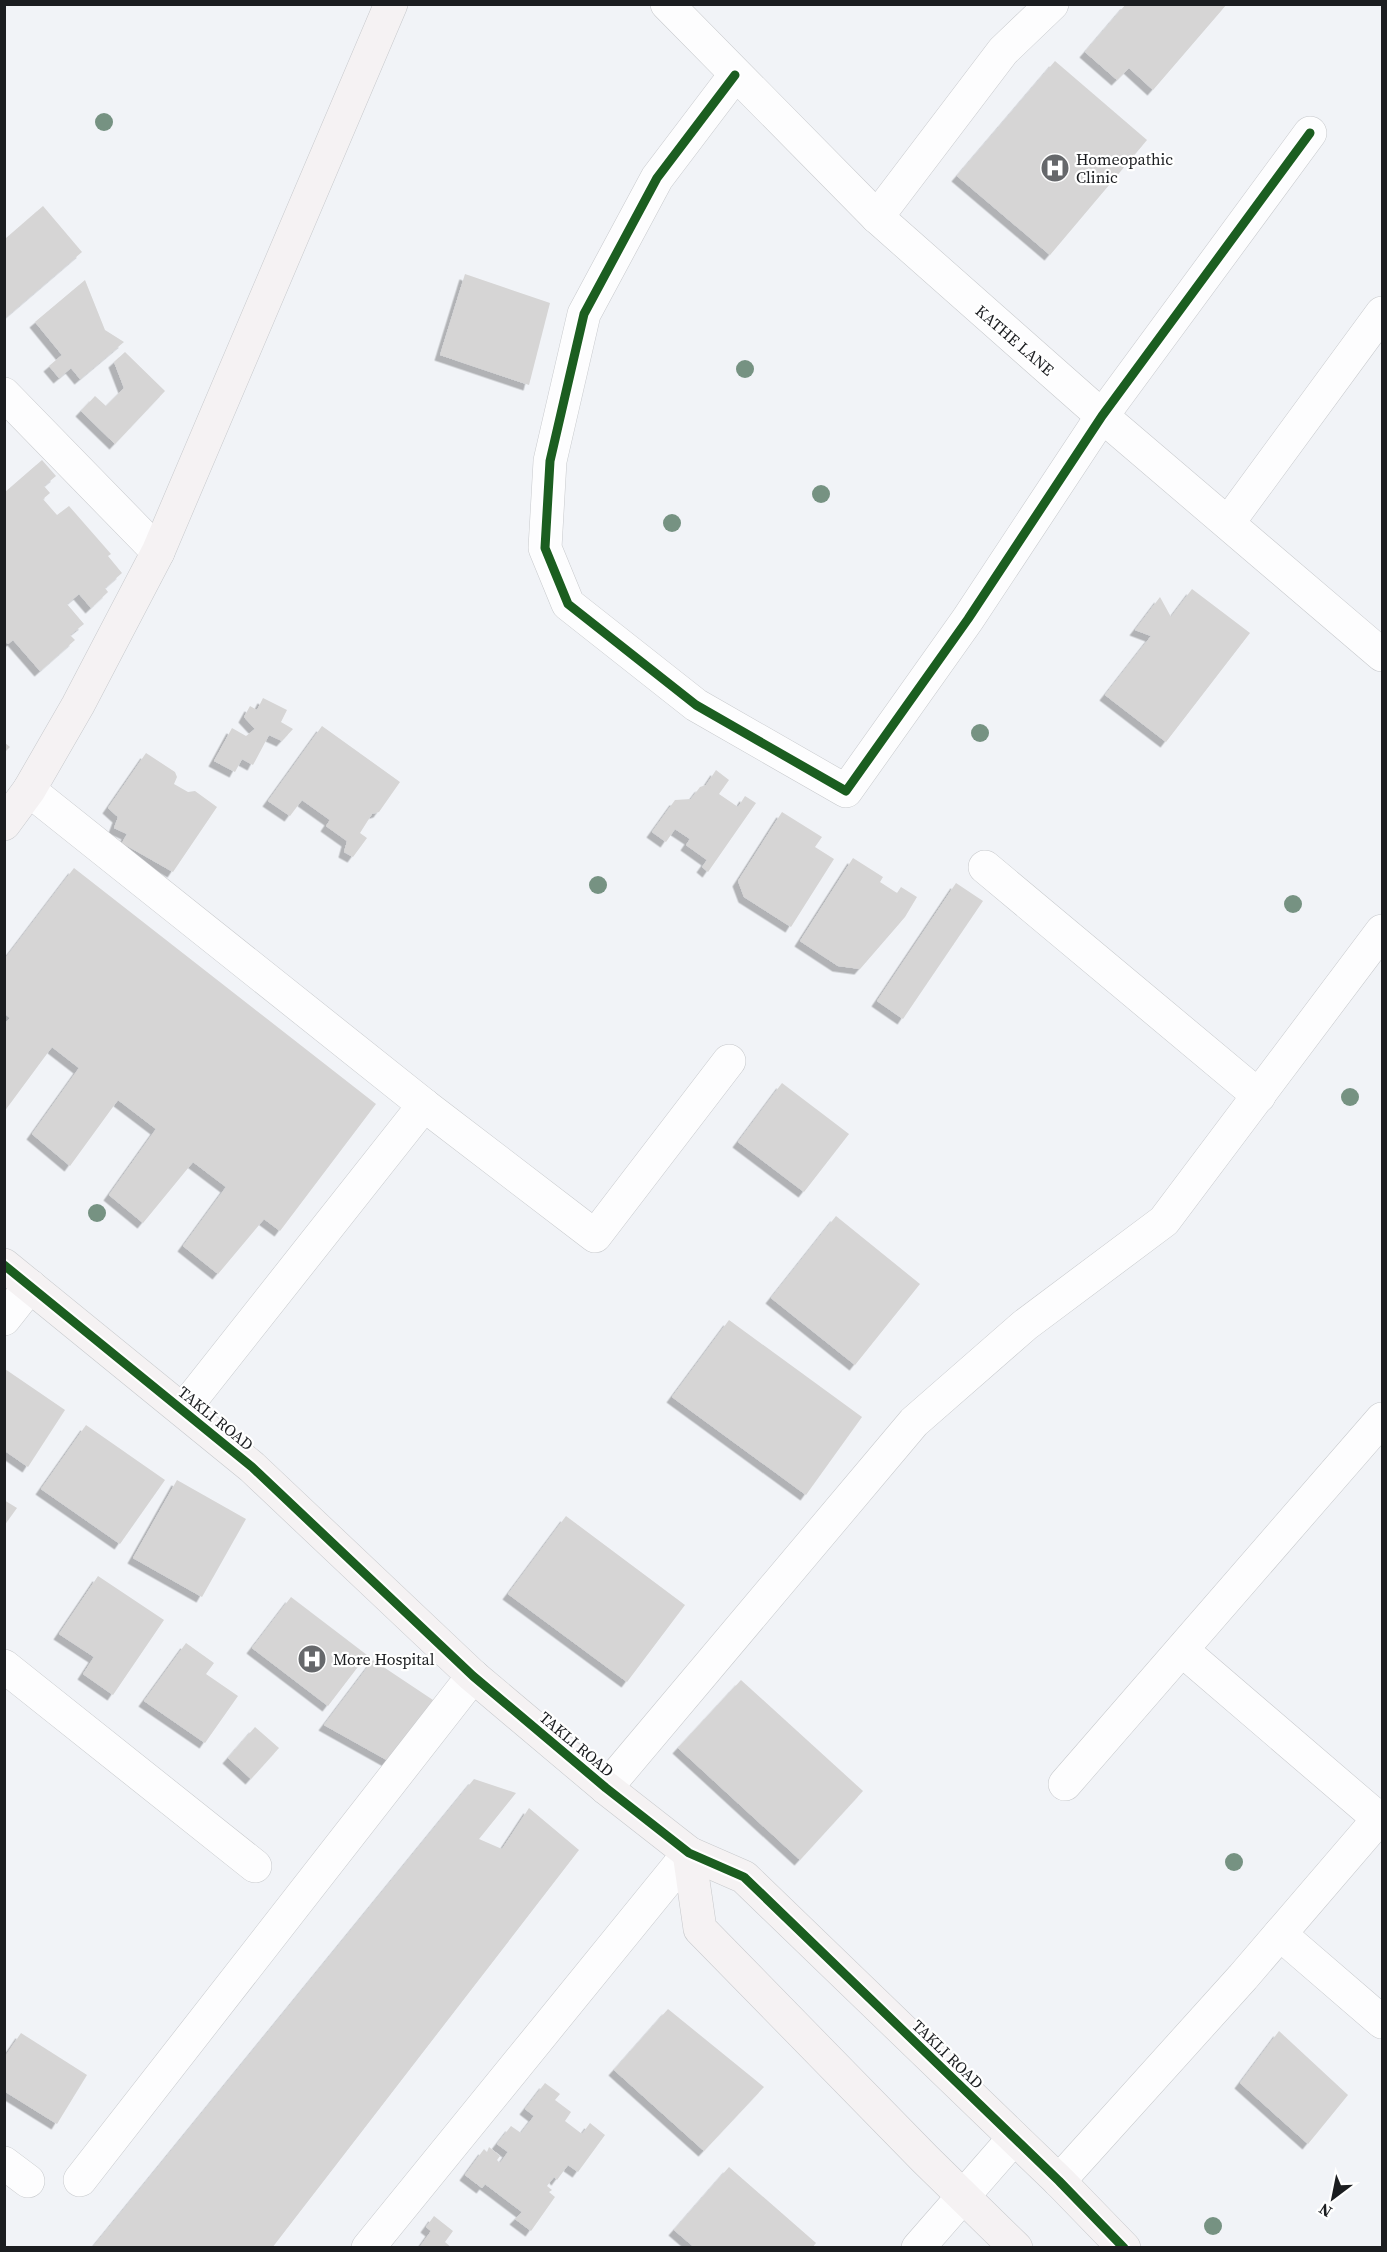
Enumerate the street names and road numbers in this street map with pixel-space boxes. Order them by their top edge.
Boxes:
street label: KATHE LANE [971,300,1059,380]
street label: TAKLI ROAD [174,1381,258,1455]
street label: TAKLI ROAD [535,1706,619,1782]
street label: TAKLI ROAD [908,2014,988,2094]

